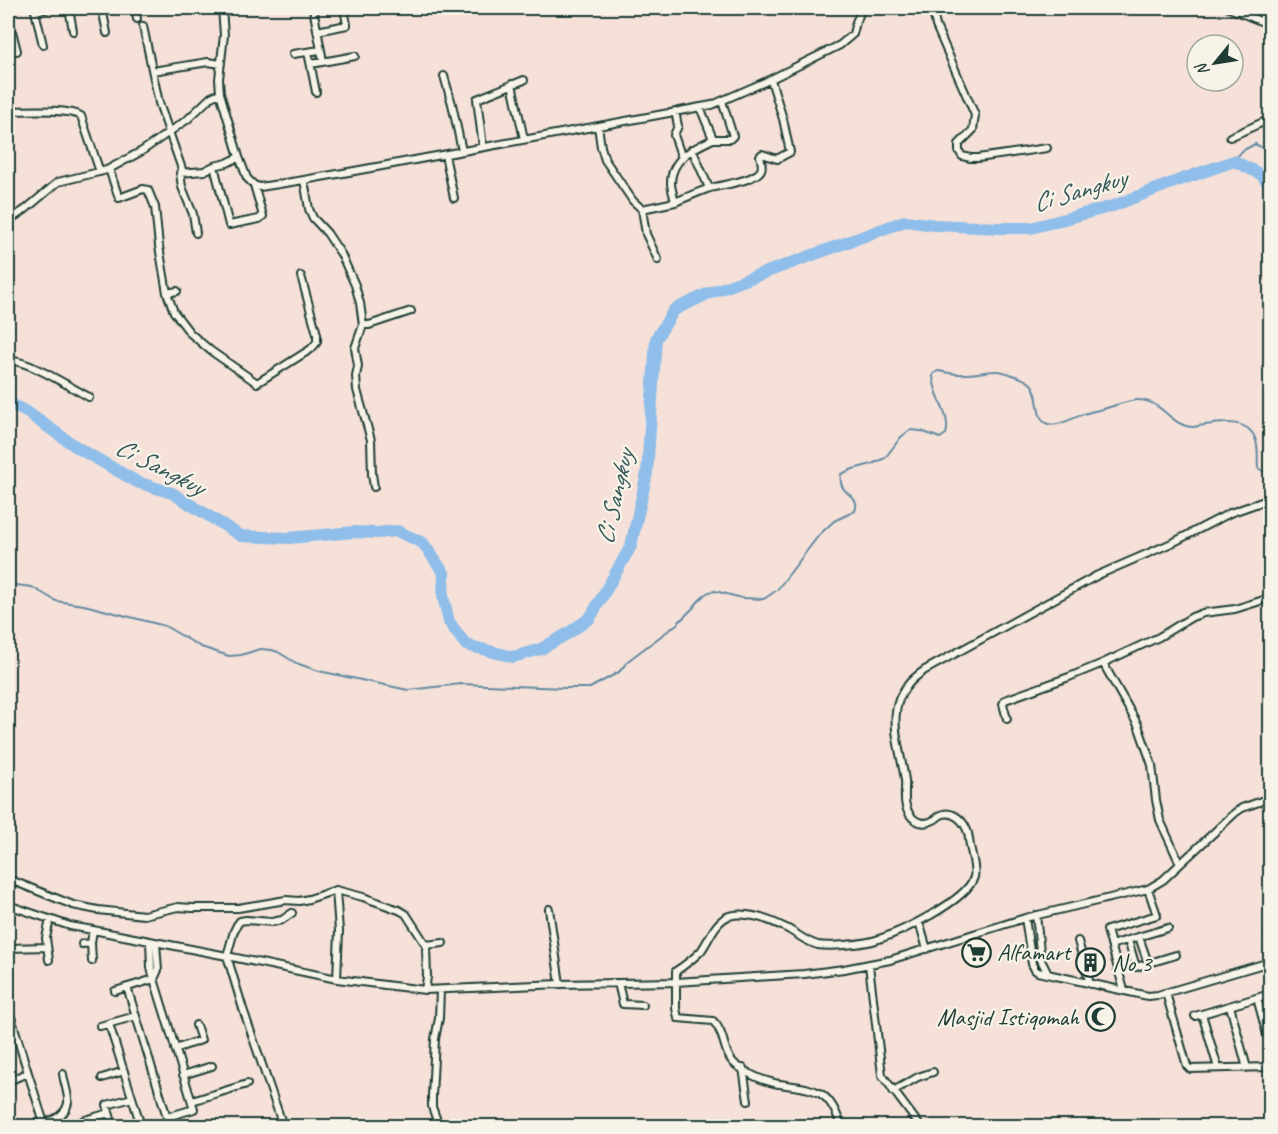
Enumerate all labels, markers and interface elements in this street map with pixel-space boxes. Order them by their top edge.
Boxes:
north arrow [1185,33,1245,93]
text: N [1190,58,1214,79]
water label: Ci Sangkuy [1029,160,1134,219]
water label: Ci Sangkuy [110,430,213,505]
water label: Ci Sangkuy [588,443,642,547]
supermarket icon: Alfamart [960,936,992,968]
place label: Alfamart [997,937,1072,967]
building icon: No 3 [1075,947,1107,979]
place label: No 3 [1112,948,1154,978]
mosque icon: Masjid Istiqomah [1084,1001,1116,1033]
place label: Masjid Istiqomah [937,1002,1080,1032]

